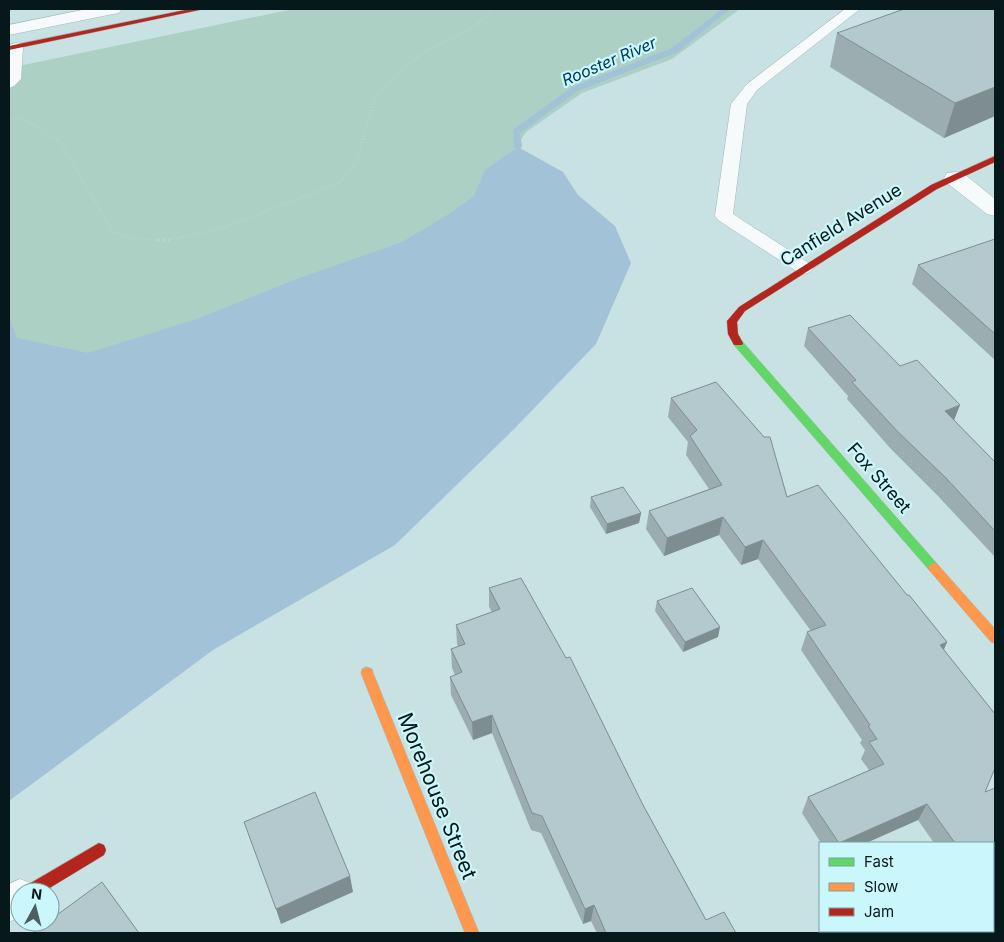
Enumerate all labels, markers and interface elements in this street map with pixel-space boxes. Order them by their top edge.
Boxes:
water label: Rooster River [559,32,660,90]
street label: Canfield Avenue [776,179,905,270]
street label: Fox Street [843,438,916,517]
street label: Morehouse Street [393,709,482,883]
legend [819,842,994,932]
text: Fast [864,852,894,871]
text: Slow [864,877,898,896]
north arrow [10,882,60,932]
text: N [30,885,43,903]
text: Jam [864,902,894,921]

